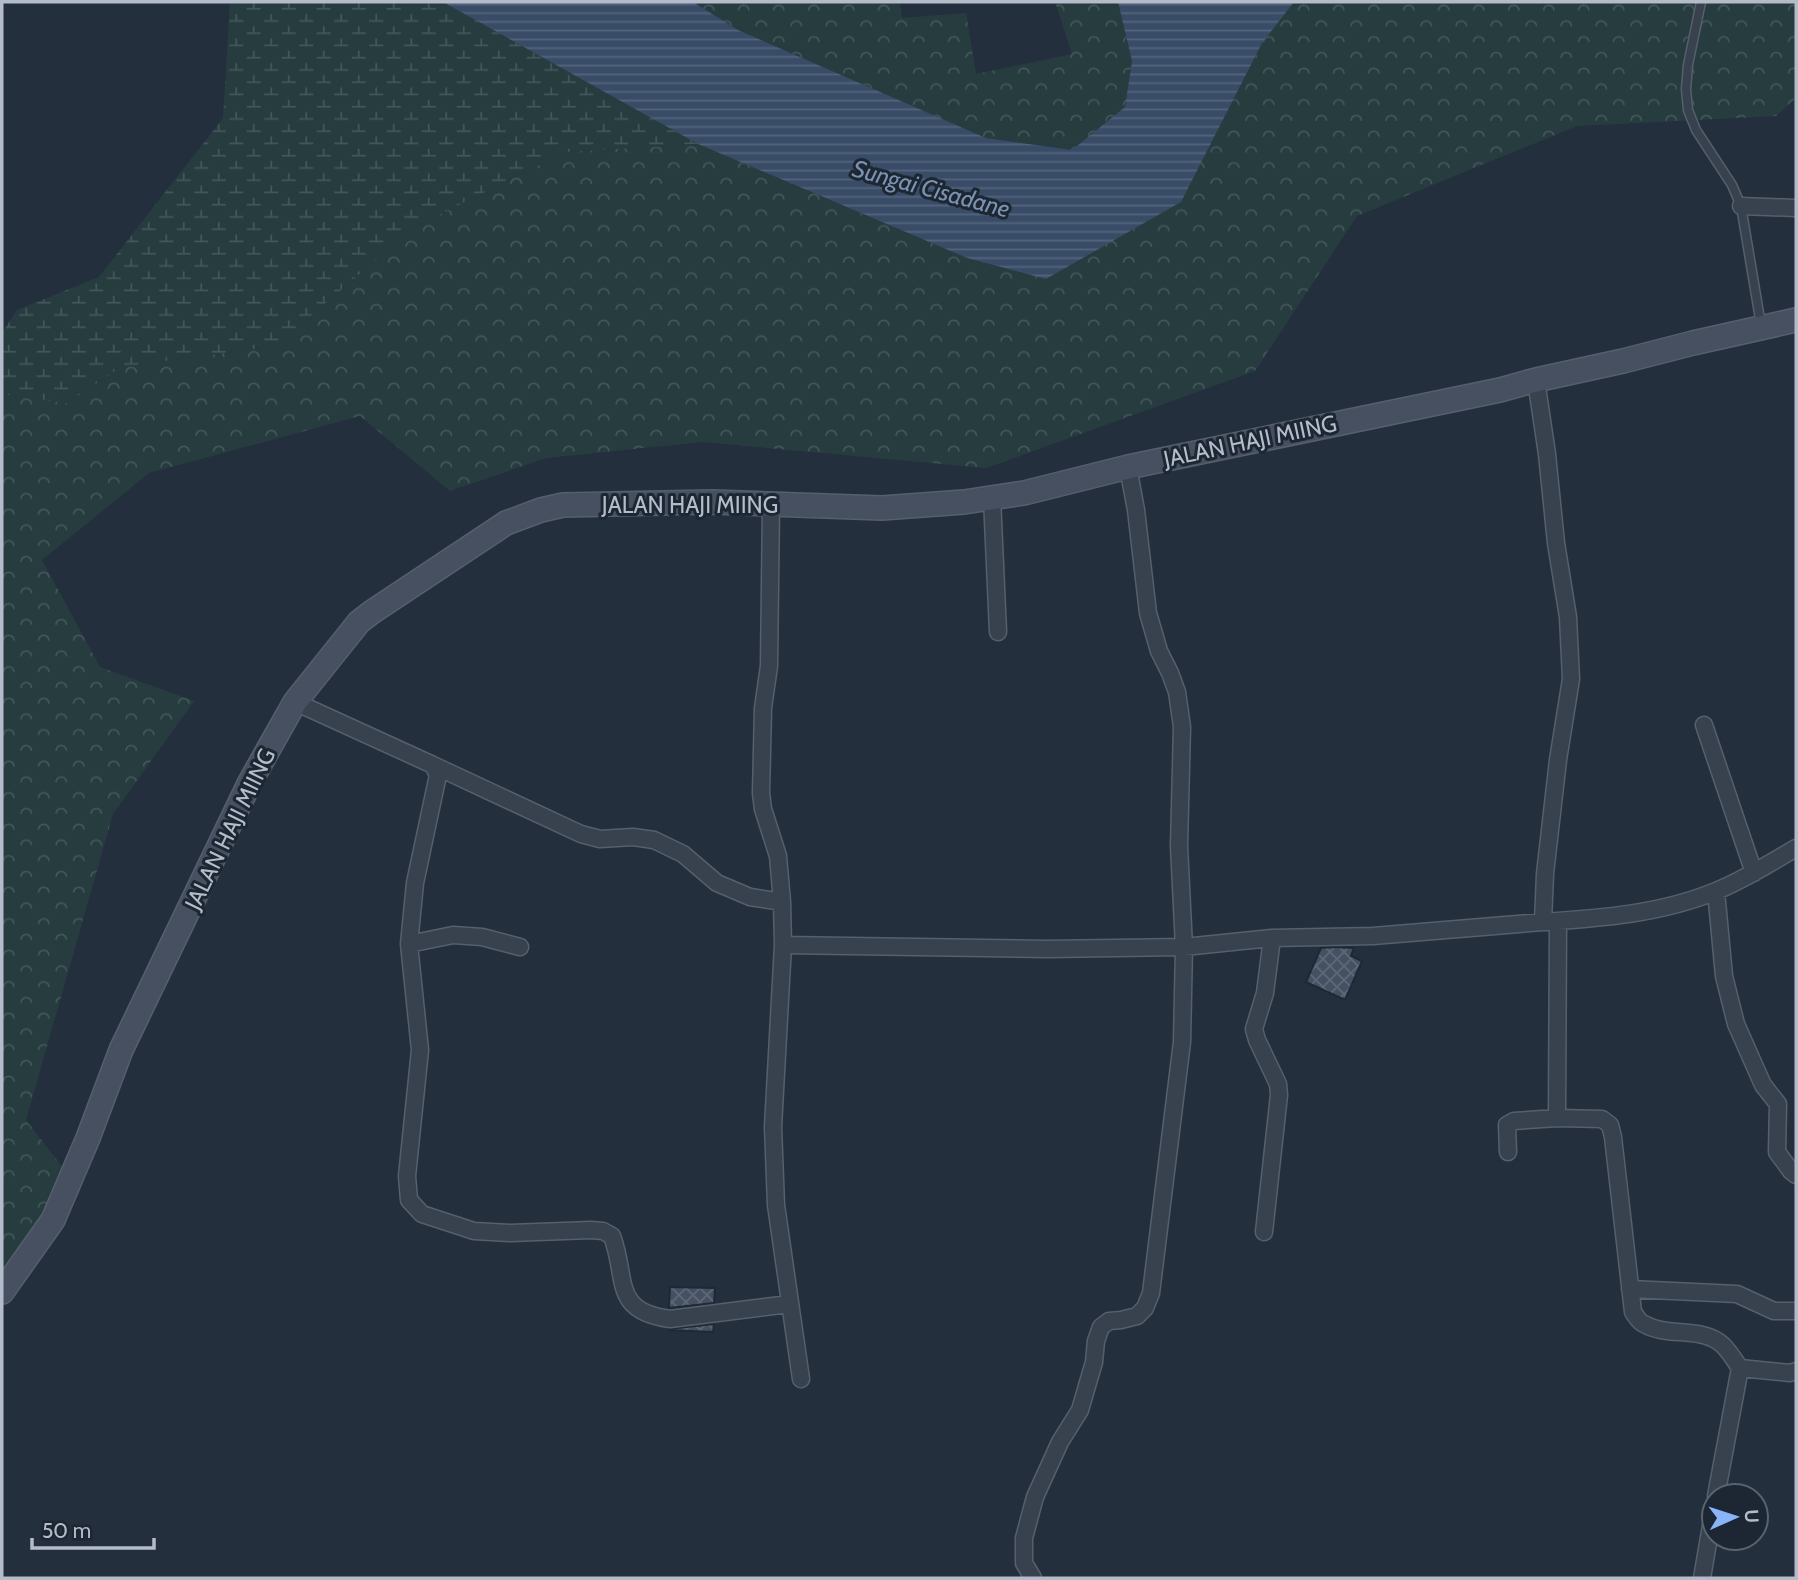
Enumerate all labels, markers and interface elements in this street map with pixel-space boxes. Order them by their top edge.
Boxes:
water label: Sungai Cisadane [850,154,1013,223]
street label: JALAN HAJI MIING [1160,409,1339,473]
street label: JALAN HAJI MIING [601,491,778,519]
street label: JALAN HAJI MIING [178,744,281,915]
north arrow [1700,1482,1770,1552]
scale bar [32,1506,154,1550]
text: U [1740,1509,1763,1524]
text: 50 m [42,1518,91,1543]

